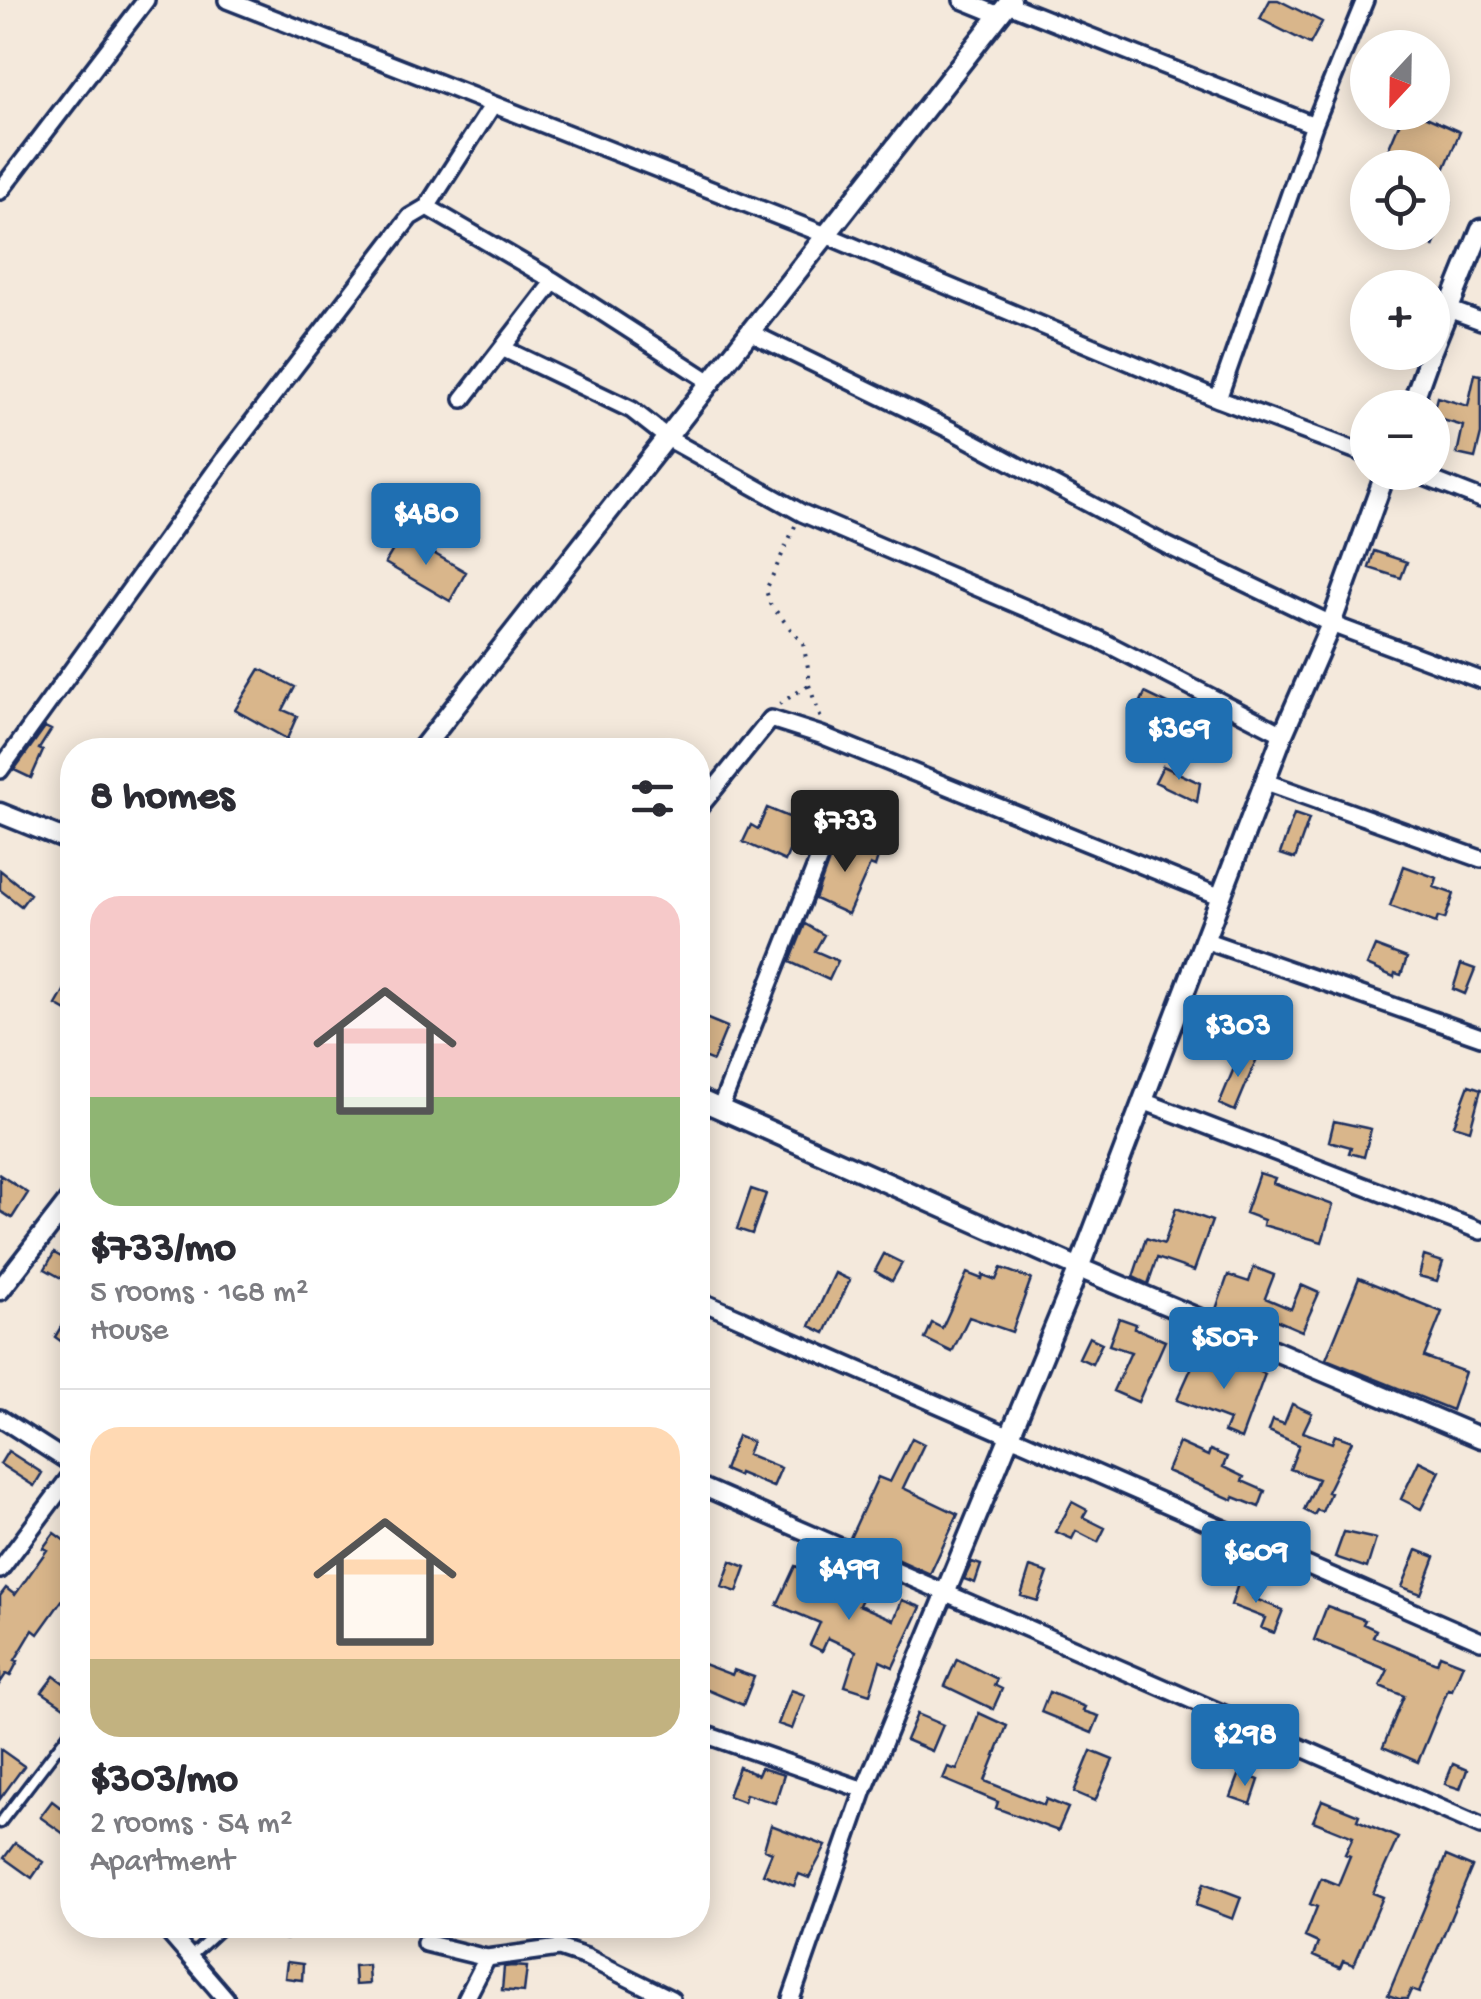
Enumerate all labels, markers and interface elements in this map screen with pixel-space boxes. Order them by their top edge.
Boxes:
north arrow [1350,30,1450,130]
map controls [1350,30,1450,490]
button: locate [1350,150,1450,250]
button: + [1350,270,1450,370]
button: − [1350,390,1450,490]
pin: $480 [367,483,485,568]
text: $480 [393,496,459,534]
pin: $369 [1120,698,1238,783]
text: $369 [1147,711,1211,749]
icon: filters [625,771,680,826]
text: 8 homes [90,774,234,823]
pin: $733 [786,790,904,875]
text: $733 [813,803,877,841]
icon: home [295,961,475,1141]
pin: $303 [1179,995,1297,1080]
text: $303 [1205,1008,1271,1046]
text: $733/mo [90,1226,236,1275]
text: 5 rooms · 168 m² [90,1275,308,1313]
pin: $507 [1165,1307,1283,1392]
text: House [90,1313,168,1351]
text: $507 [1191,1320,1257,1358]
icon: home [295,1492,475,1672]
pin: $609 [1197,1521,1315,1606]
text: $609 [1224,1534,1288,1572]
pin: $499 [790,1538,908,1623]
text: $499 [818,1551,880,1589]
pin: $298 [1186,1704,1304,1789]
text: $298 [1213,1717,1277,1755]
text: $303/mo [90,1757,238,1806]
text: 2 rooms · 54 m² [90,1806,292,1844]
text: Apartment [90,1844,234,1882]

